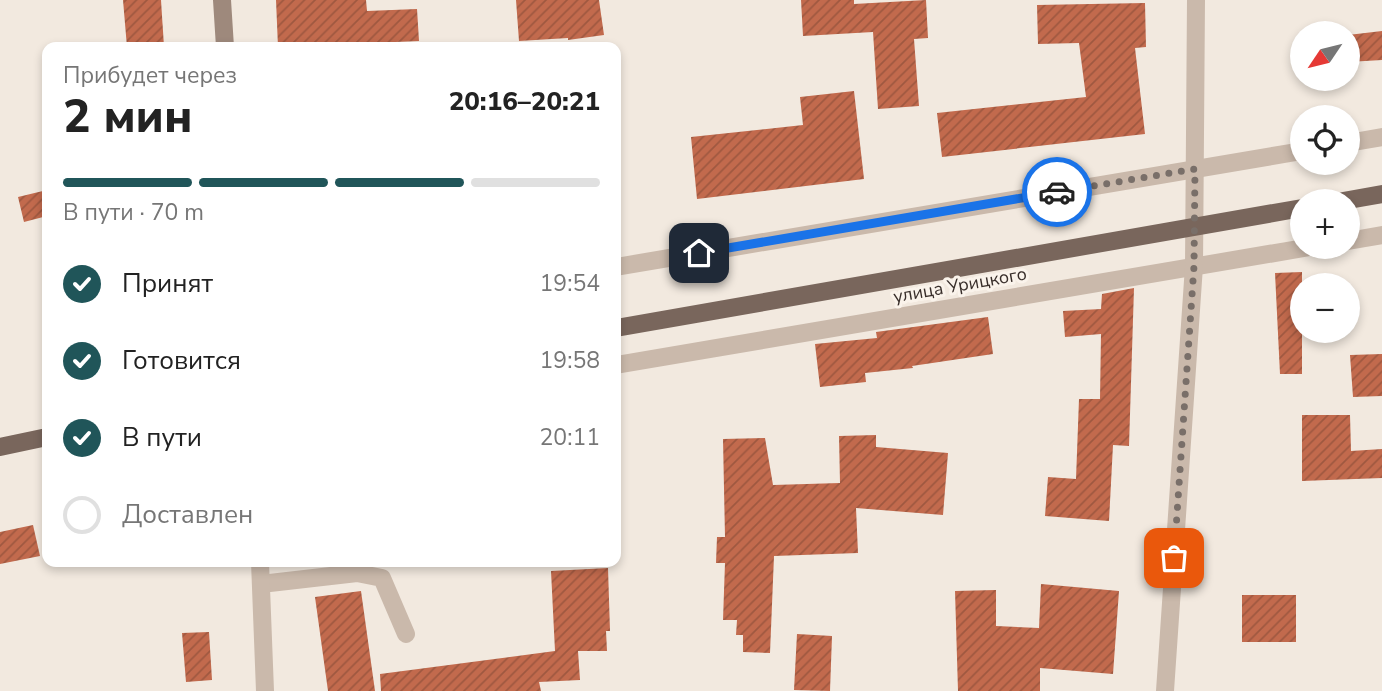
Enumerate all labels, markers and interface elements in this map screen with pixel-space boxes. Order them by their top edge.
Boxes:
north arrow [1290,21,1360,91]
map controls [1290,21,1360,343]
text: Прибудет через [63,60,237,91]
text: 20:16–20:21 [449,84,600,119]
text: 2 мин [63,85,192,148]
button: locate [1290,105,1360,175]
courier [1022,157,1092,227]
icon: car [1038,173,1076,211]
button: + [1290,189,1360,259]
text: В пути · 70 m [63,197,204,228]
pin [669,223,729,283]
icon: home [680,234,718,272]
street label: улица Урицкого [891,261,1029,309]
icon: check [63,265,101,303]
text: Принят [122,266,213,301]
text: 19:54 [540,268,600,299]
button: − [1290,273,1360,343]
icon: check [63,342,101,380]
text: Готовится [122,343,241,378]
text: 19:58 [540,345,600,376]
icon: check [63,419,101,457]
text: В пути [122,420,202,455]
text: 20:11 [540,422,600,453]
text: Доставлен [122,497,253,532]
pin [1144,528,1204,588]
icon: bag [1155,539,1193,577]

